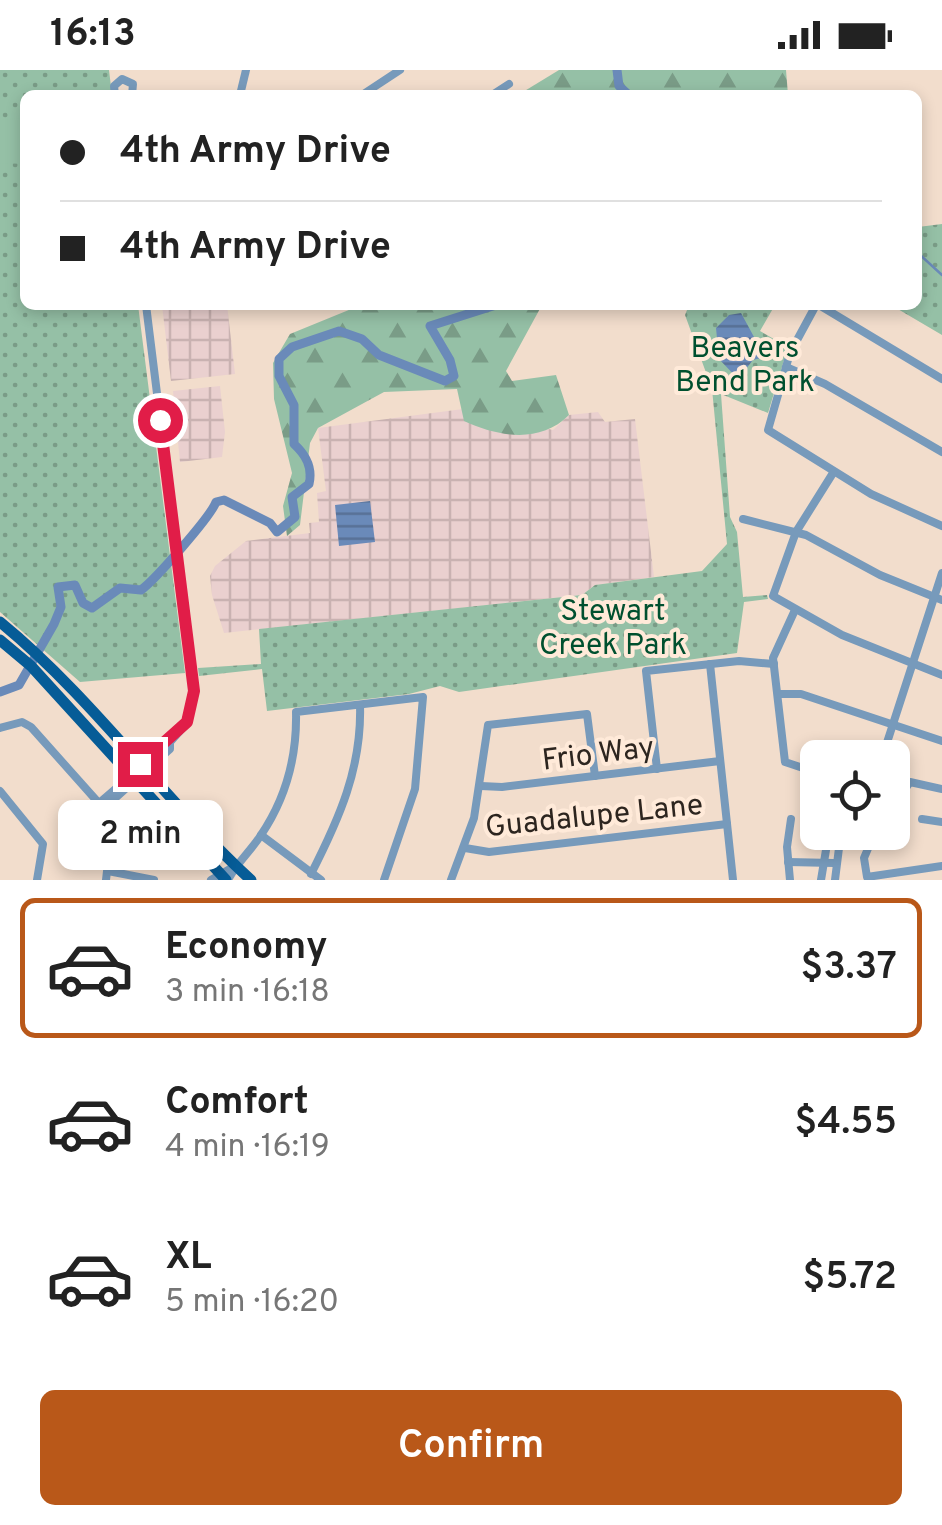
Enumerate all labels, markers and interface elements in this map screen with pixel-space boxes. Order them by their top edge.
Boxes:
text: 16:13 [50,11,136,60]
text: 4th Army Drive [120,128,391,177]
text: 4th Army Drive [120,224,391,273]
park label: Beavers Bend Park [675,331,815,402]
route start [138,398,183,443]
park label: Stewart Creek Park [539,594,687,665]
street label: Frio Way [540,730,657,781]
map controls [800,740,910,850]
button: locate [800,740,910,850]
route end [118,742,163,787]
street label: Guadalupe Lane [484,788,705,847]
callout: 2 min [58,799,222,869]
text: 2 min [99,815,182,855]
icon: car [45,923,135,1013]
text: Economy [165,924,327,973]
text: $3.37 [801,944,897,993]
text: 3 min · 16:18 [165,973,330,1013]
icon: car [45,1078,135,1168]
text: Comfort [165,1079,309,1128]
text: $4.55 [795,1099,897,1148]
text: 4 min · 16:19 [165,1128,330,1168]
icon: car [45,1233,135,1323]
text: XL [165,1234,212,1283]
text: $5.72 [802,1254,897,1303]
text: 5 min · 16:20 [165,1283,339,1323]
button: Confirm [40,1390,902,1505]

